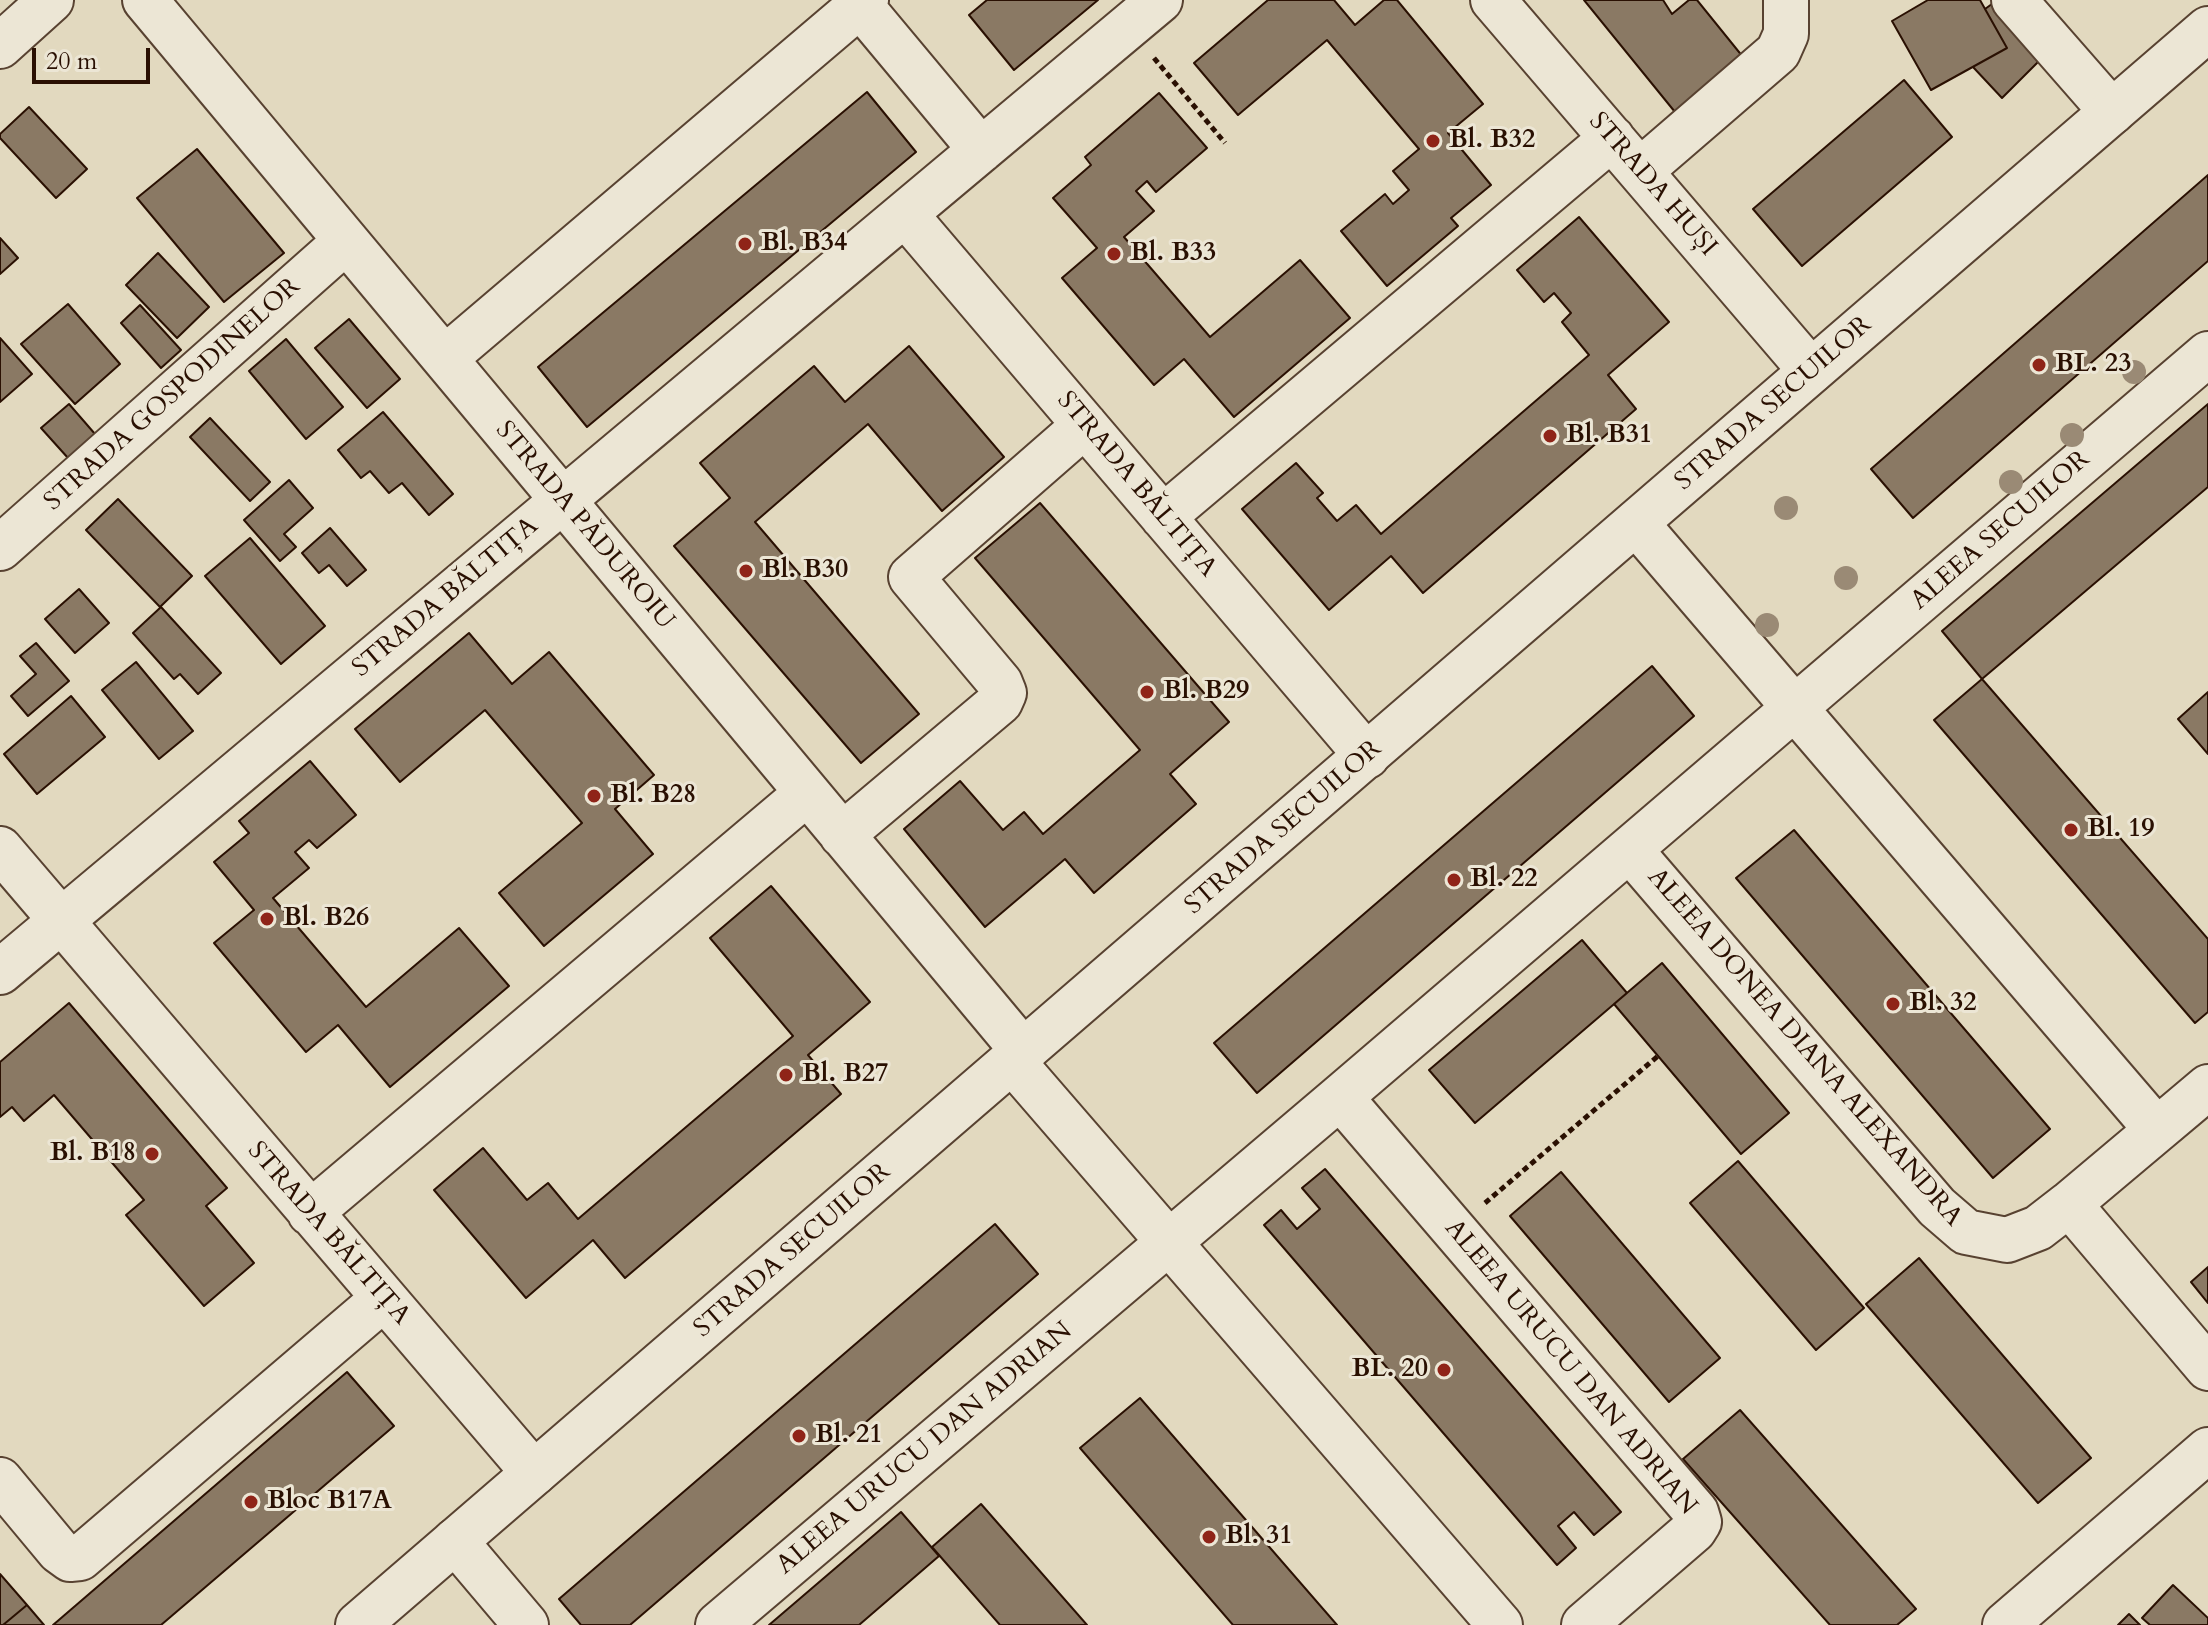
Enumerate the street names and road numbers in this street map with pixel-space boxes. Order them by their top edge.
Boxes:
street label: STRADA HUȘI [1581,107,1723,263]
street label: STRADA GOSPODINELOR [39,272,307,518]
street label: STRADA SECUILOR [1669,310,1879,498]
street label: STRADA BĂLTIȚA [1049,386,1223,584]
street label: STRADA PĂDUROIU [488,416,680,636]
street label: ALEEA SECUILOR [1905,445,2097,617]
street label: STRADA BĂLTIȚA [347,511,545,685]
street label: STRADA SECUILOR [1179,734,1389,922]
street label: ALEEA DONEA DIANA ALEXANDRA [1640,863,1968,1233]
street label: STRADA BĂLTIȚA [240,1136,416,1332]
street label: STRADA SECUILOR [688,1157,898,1345]
street label: ALEEA URUCU DAN ADRIAN [1437,1214,1703,1522]
street label: ALEEA URUCU DAN ADRIAN [771,1316,1079,1582]

